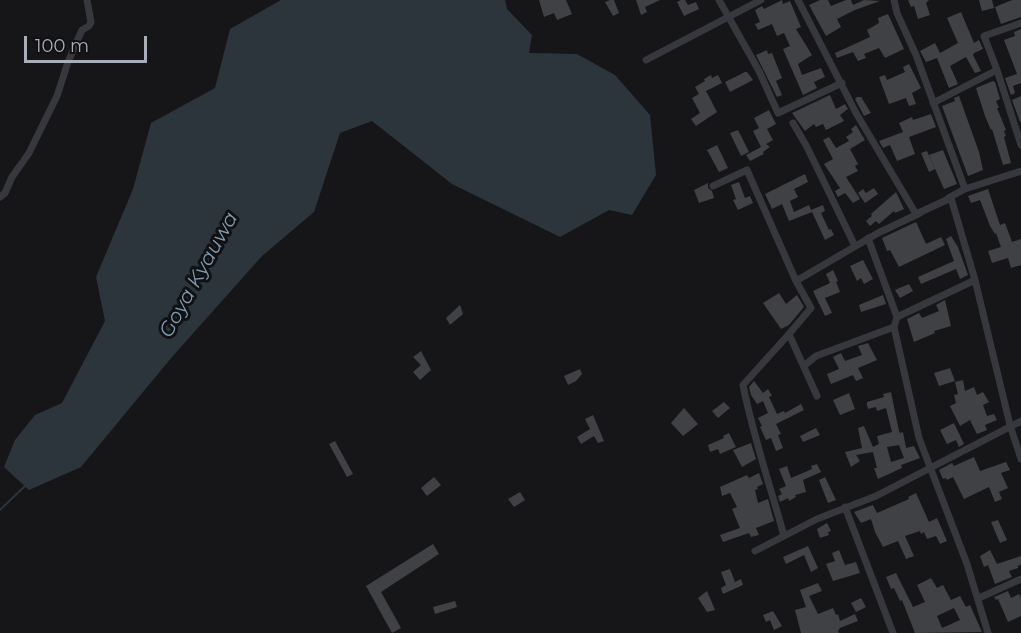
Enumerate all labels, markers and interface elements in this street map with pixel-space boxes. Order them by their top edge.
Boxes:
scale bar [27,24,150,62]
text: 100 m [35,35,89,57]
water label: Goya Kyauwa [155,208,243,342]

